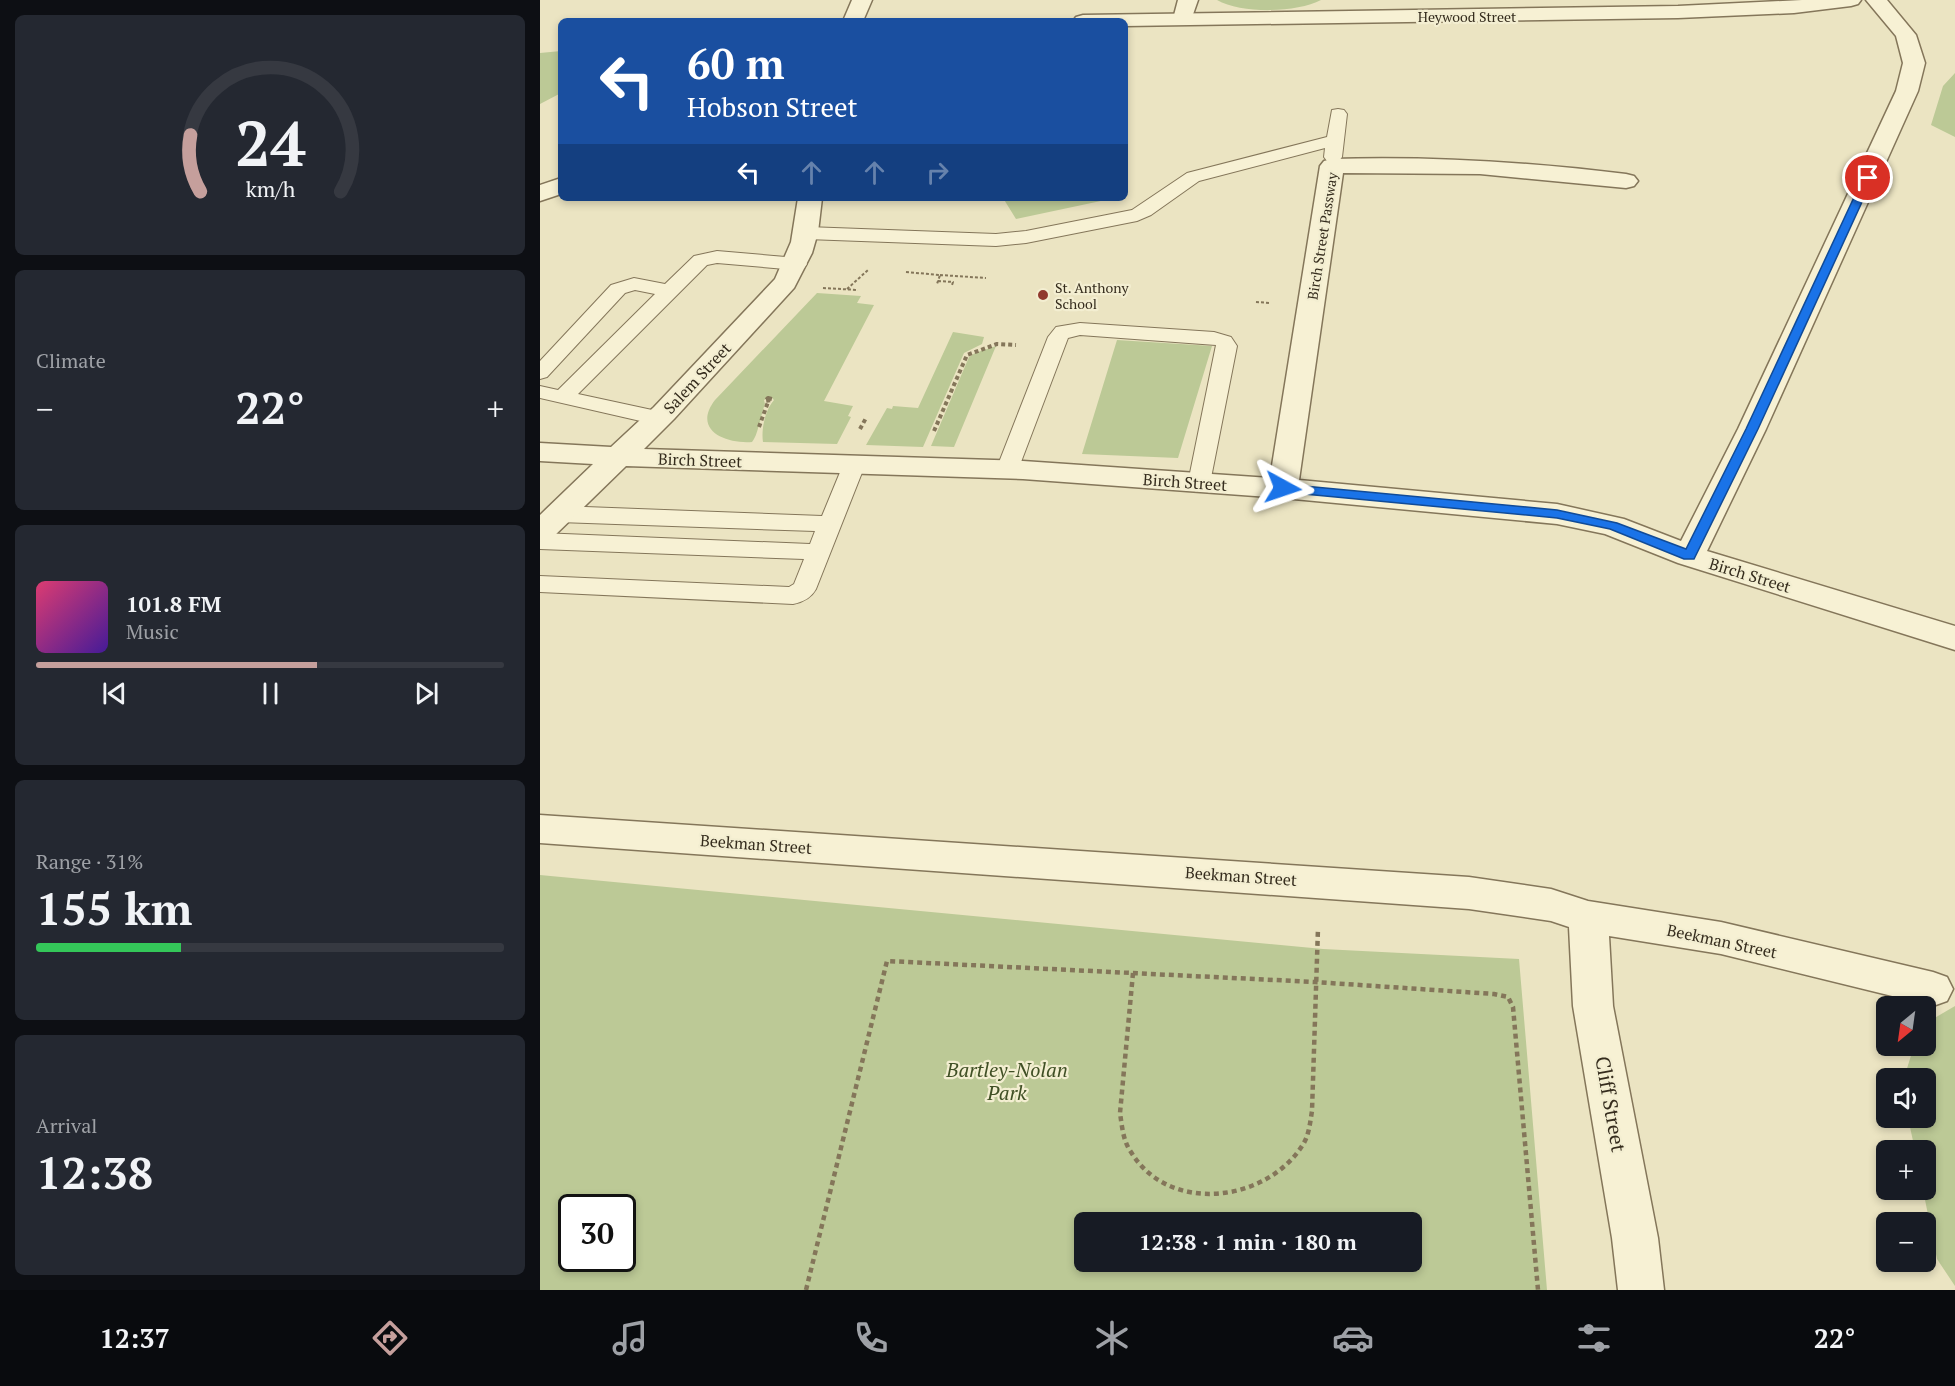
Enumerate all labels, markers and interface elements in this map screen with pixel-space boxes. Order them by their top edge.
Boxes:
street label: Heywood Street [1418,7,1517,26]
text: 60 m [687,35,785,91]
icon: left [588,42,666,120]
text: Hobson Street [687,89,858,125]
text: 24 [235,101,305,184]
pin [1842,152,1893,203]
icon: left [732,156,765,189]
icon: ahead [795,156,828,189]
icon: ahead [858,156,891,189]
icon: right [921,156,954,189]
icon: arrive [1851,161,1884,194]
street label: Birch Street Passway [1303,170,1342,301]
text: km/h [245,175,295,203]
place label: St. Anthony School [1055,278,1130,313]
marker: St. Anthony School [1036,288,1050,302]
street label: Salem Street [658,338,736,418]
text: Climate [36,347,106,374]
text: 22° [235,377,305,437]
text: − [36,387,54,430]
text: + [486,387,504,430]
street label: Birch Street [658,448,743,472]
position arrow [1251,456,1315,520]
street label: Birch Street [1142,468,1228,496]
street label: Birch Street [1707,552,1794,598]
text: 101.8 FM [126,589,221,618]
text: Music [126,618,179,645]
icon: previous [98,677,131,710]
icon: pause [254,677,287,710]
icon: next [410,677,443,710]
street label: Beekman Street [699,829,813,859]
text: Range · 31% [36,848,143,875]
street label: Beekman Street [1184,861,1298,891]
text: 155 km [36,878,192,938]
street label: Beekman Street [1665,919,1779,963]
north arrow [1876,996,1936,1056]
map controls [1876,996,1936,1272]
street label: Cliff Street [1589,1054,1633,1155]
park label: Bartley-Nolan Park [945,1056,1068,1106]
button: sound [1876,1068,1936,1128]
text: Arrival [36,1112,97,1139]
button: + [1876,1140,1936,1200]
text: 12:38 [36,1142,153,1202]
speed limit sign: 30 [558,1194,636,1272]
button: − [1876,1212,1936,1272]
text: 12:38 · 1 min · 180 m [1139,1227,1357,1256]
icon: directions [369,1317,411,1359]
icon: music [609,1317,651,1359]
icon: phone [850,1317,892,1359]
icon: climate [1091,1317,1133,1359]
icon: car [1332,1317,1374,1359]
icon: filters [1573,1317,1615,1359]
text: 12:37 [99,1320,170,1356]
text: 22° [1814,1320,1856,1356]

